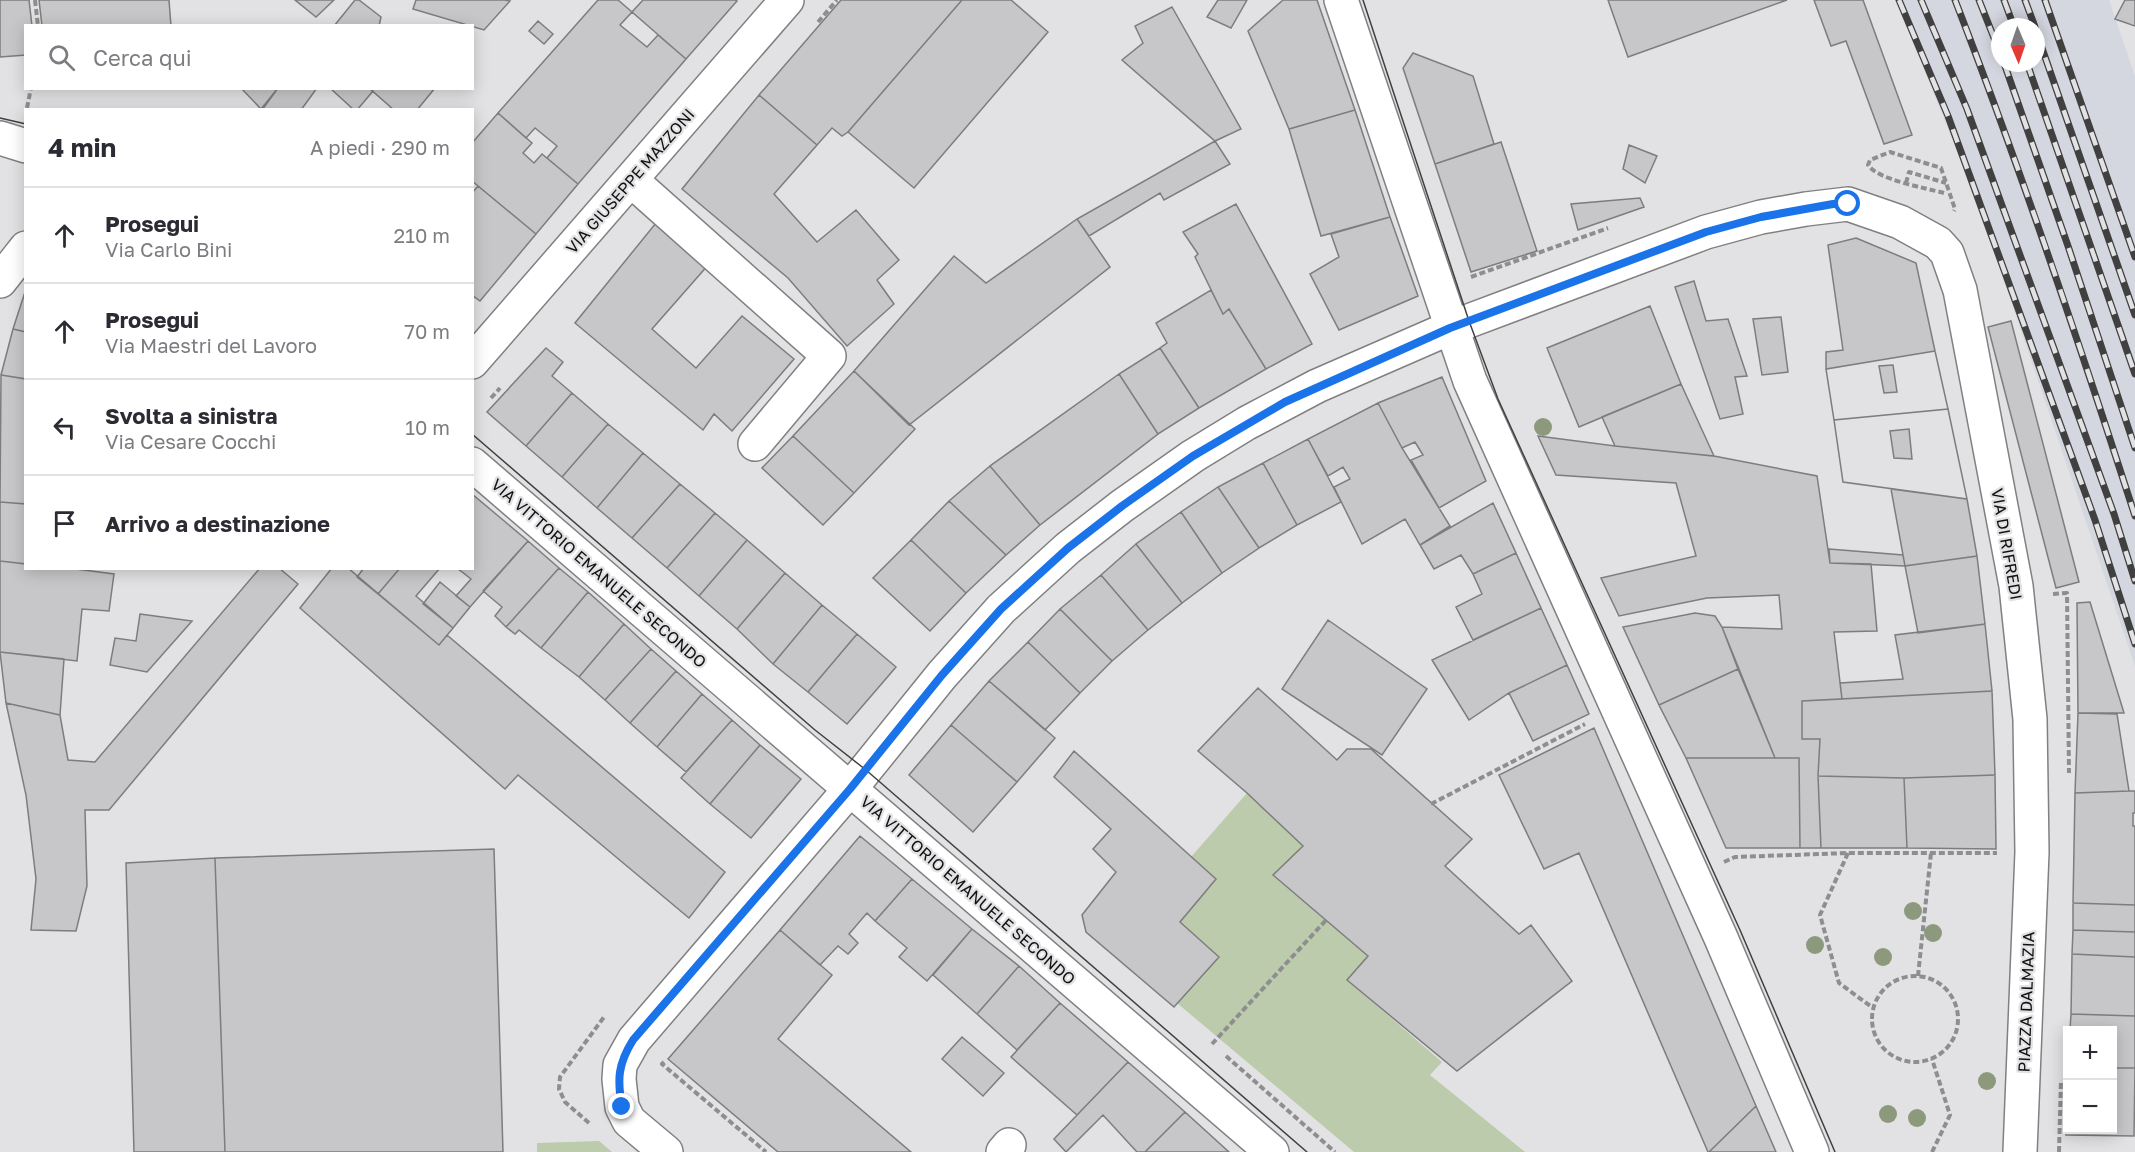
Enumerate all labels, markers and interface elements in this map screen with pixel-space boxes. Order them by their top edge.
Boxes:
north arrow [1991,18,2045,72]
search box [24,24,474,90]
icon: search [45,41,78,74]
text: Cerca qui [93,44,192,71]
street label: VIA GIUSEPPE MAZZONI [561,104,699,258]
text: 4 min [48,132,116,163]
text: A piedi · 290 m [310,135,450,159]
route start [1834,190,1860,216]
text: Prosegui [105,210,199,237]
icon: ahead [48,219,81,252]
text: 210 m [394,223,450,247]
text: Via Carlo Bini [105,237,232,261]
text: Prosegui [105,306,199,333]
icon: ahead [48,315,81,348]
text: 70 m [404,319,450,343]
text: Via Maestri del Lavoro [105,333,317,357]
text: Svolta a sinistra [105,402,277,429]
icon: left [48,411,81,444]
text: 10 m [405,415,450,439]
text: Via Cesare Cocchi [105,429,276,453]
street label: VIA VITTORIO EMANUELE SECONDO [487,474,711,672]
street label: VIA DI RIFREDI [1987,487,2027,601]
icon: arrive [48,507,81,540]
text: Arrivo a destinazione [105,510,330,537]
street label: VIA VITTORIO EMANUELE SECONDO [856,791,1080,989]
street label: PIAZZA DALMAZIA [2014,931,2038,1073]
map controls [2063,1026,2117,1134]
button: + [2063,1026,2117,1080]
button: − [2063,1080,2117,1134]
route end [608,1093,634,1119]

